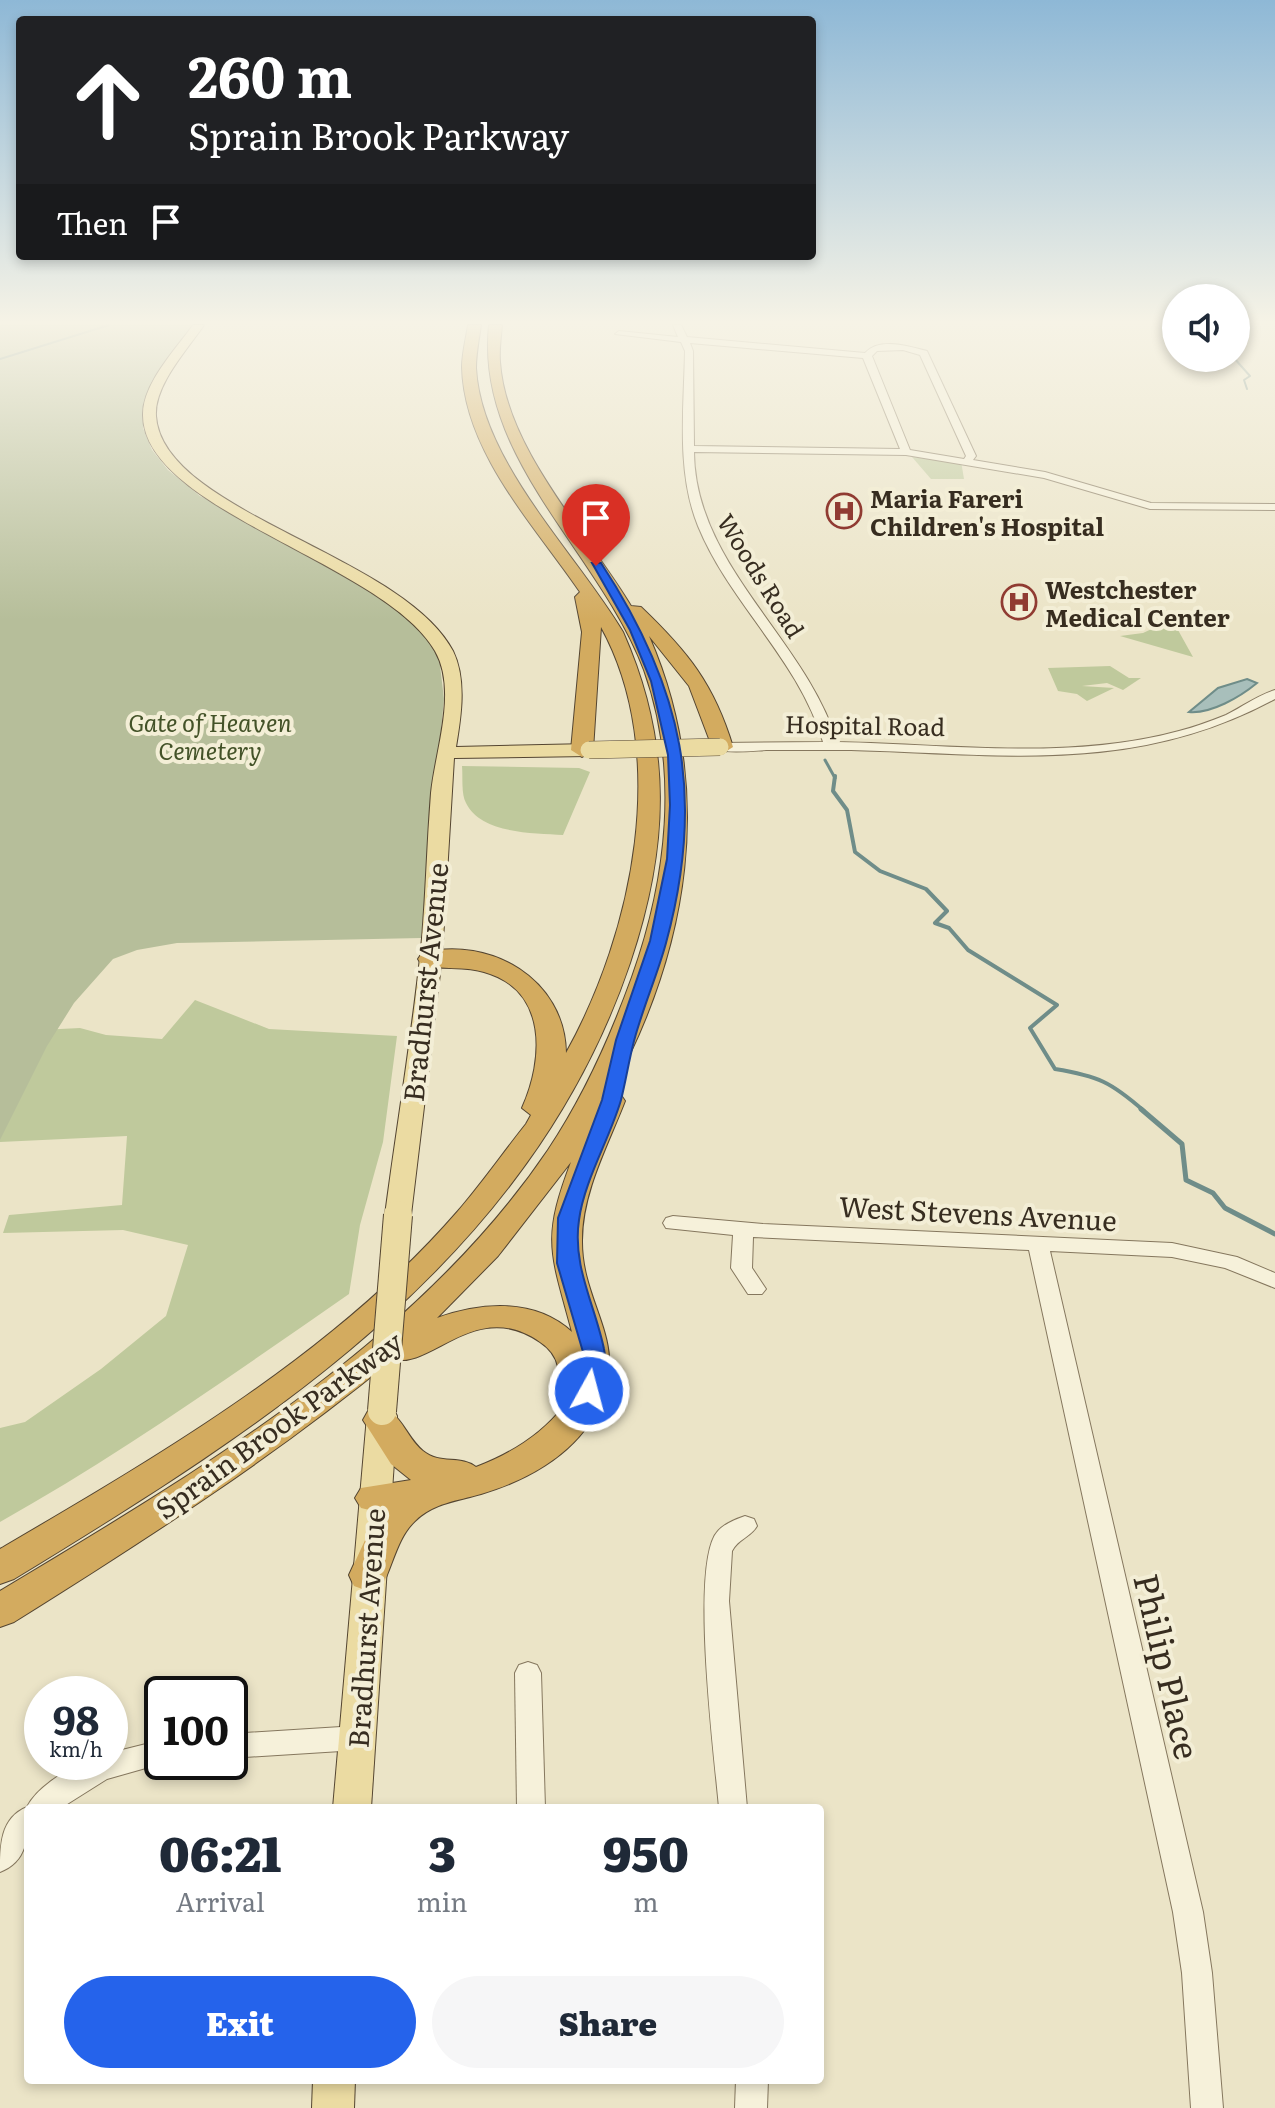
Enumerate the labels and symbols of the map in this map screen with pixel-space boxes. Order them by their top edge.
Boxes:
place label: Maria Fareri Children's Hospital [870,480,1105,543]
pin [562,484,630,566]
hospital icon: Maria Fareri Children's Hospital [825,492,863,530]
street label: Woods Road [710,506,814,644]
place label: Westchester Medical Center [1045,571,1230,634]
hospital icon: Westchester Medical Center [1000,583,1038,621]
park label: Gate of Heaven Cemetery [128,704,292,767]
street label: Hospital Road [785,705,946,743]
street label: Bradhurst Avenue [391,860,457,1104]
street label: West Stevens Avenue [838,1184,1118,1240]
street label: Sprain Brook Parkway [146,1319,411,1528]
position arrow [547,1349,631,1433]
street label: Bradhurst Avenue [336,1507,394,1749]
street label: Philip Place [1123,1568,1215,1764]
speed limit sign: 100 [144,1676,248,1780]

